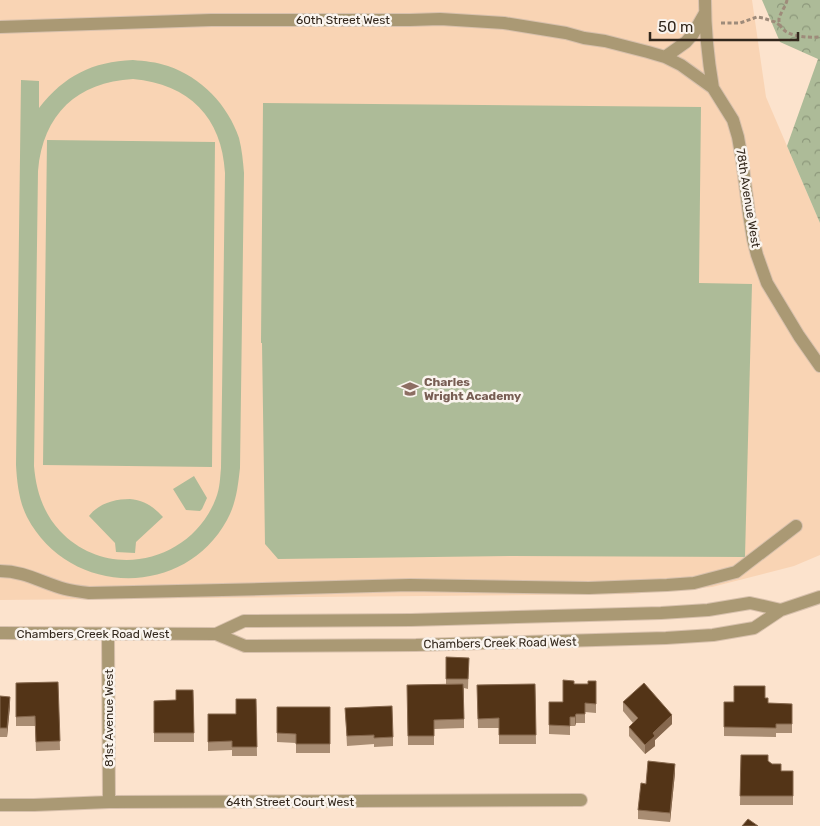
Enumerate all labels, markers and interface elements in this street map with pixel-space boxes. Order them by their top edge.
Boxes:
scale bar [650,10,798,42]
street label: 60th Street West [296,13,390,27]
text: 50 m [658,18,693,36]
street label: 78th Avenue West [733,147,763,249]
place label: Charles Wright Academy [424,375,521,403]
school or university icon: Charles Wright Academy [400,379,420,399]
street label: Chambers Creek Road West [16,627,170,641]
street label: Chambers Creek Road West [423,635,577,651]
street label: 81st Avenue West [102,669,116,767]
street label: 64th Street Court West [226,795,354,809]

